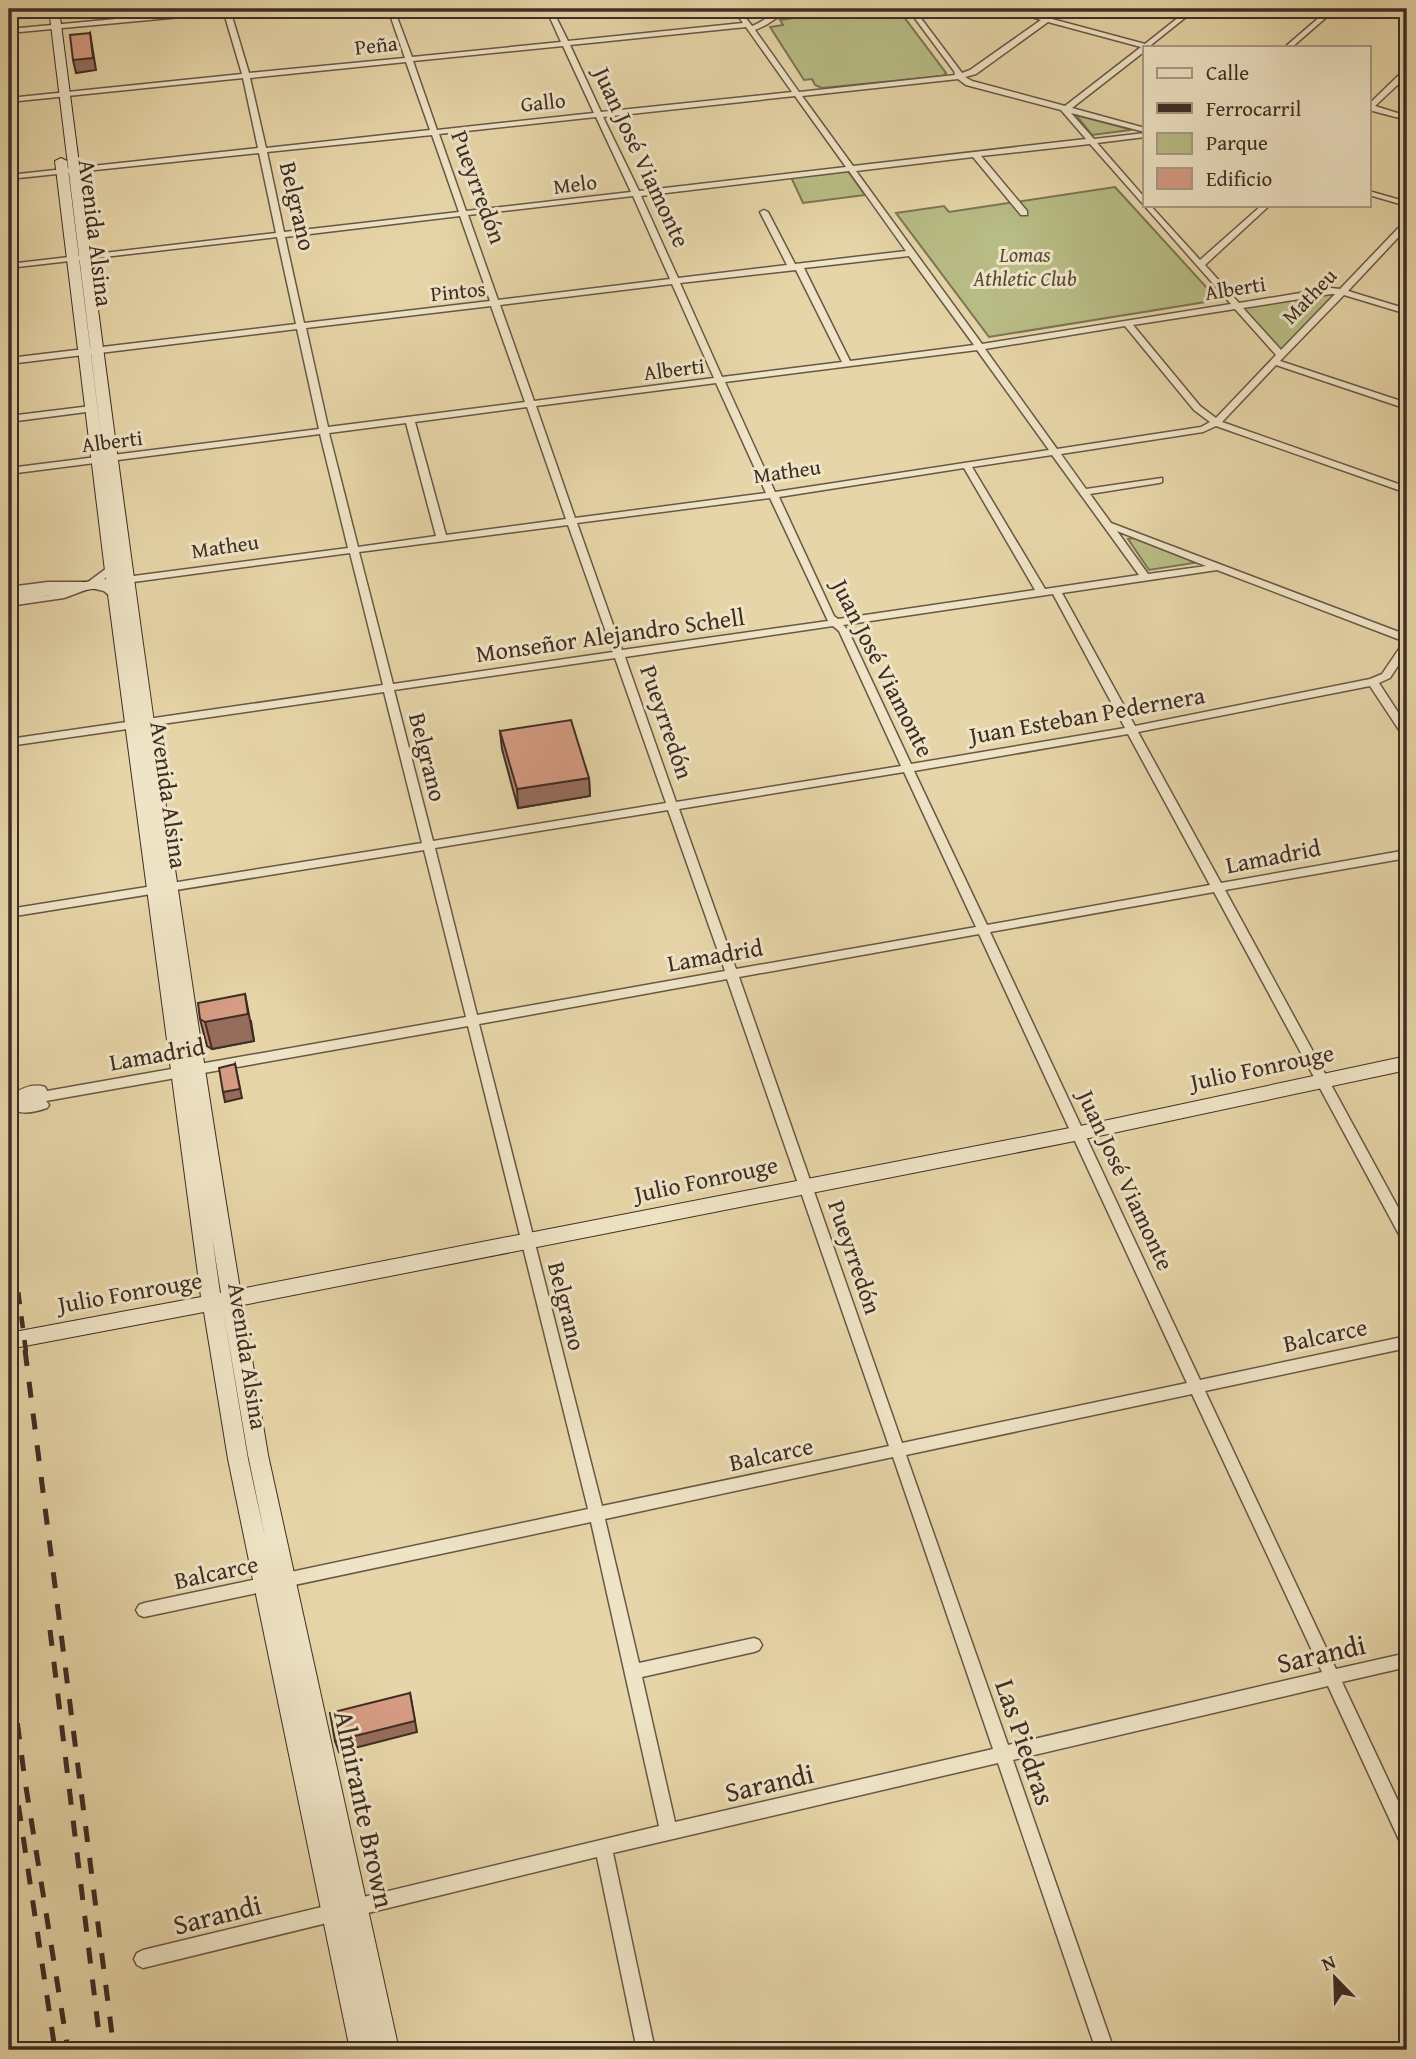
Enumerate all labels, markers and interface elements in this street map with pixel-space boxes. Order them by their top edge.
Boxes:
street label: Peña [353,27,399,63]
legend [1143,46,1370,206]
text: Calle [1206,57,1249,88]
street label: Juan José Viamonte [584,58,699,253]
street label: Gallo [519,84,567,120]
text: Ferrocarril [1206,93,1301,124]
street label: Pueyrredón [442,125,516,249]
text: Parque [1206,127,1268,158]
street label: Avenida Alsina [70,157,122,309]
street label: Belgrano [271,158,325,254]
text: Edificio [1206,163,1272,194]
street label: Melo [551,166,599,202]
park label: Lomas Athletic Club [972,239,1077,294]
street label: Matheu [1274,260,1344,331]
street label: Alberti [1202,268,1268,308]
street label: Pintos [429,273,487,309]
street label: Alberti [642,350,706,388]
street label: Alberti [80,422,144,460]
street label: Matheu [751,451,823,491]
street label: Matheu [189,526,261,566]
street label: Juan José Viamonte [822,570,943,763]
street label: Monseñor Alejandro Schell [473,599,747,671]
street label: Pueyrredón [631,660,703,784]
street label: Juan Esteban Pedernera [964,677,1208,753]
street label: Belgrano [400,709,456,805]
street label: Avenida Alsina [141,719,197,871]
street label: Lamadrid [1222,830,1324,882]
street label: Lamadrid [665,929,766,981]
street label: Lamadrid [107,1028,208,1080]
street label: Julio Fonrouge [1184,1035,1337,1100]
street label: Juan José Viamonte [1068,1081,1183,1276]
street label: Julio Fonrouge [628,1147,781,1212]
street label: Pueyrredón [819,1195,891,1319]
street label: Belgrano [539,1258,595,1354]
street label: Julio Fonrouge [52,1262,205,1322]
street label: Avenida Alsina [219,1280,277,1432]
street label: Balcarce [1280,1309,1370,1361]
street label: Balcarce [726,1428,816,1480]
street label: Balcarce [171,1546,261,1598]
street label: Sarandi [1273,1623,1370,1683]
street label: Las Piedras [985,1673,1067,1811]
street label: Almirante Brown [324,1706,406,1912]
street label: Sarandi [721,1752,818,1812]
street label: Sarandi [168,1883,266,1945]
north arrow [1300,1944,1370,2014]
text: N [1317,1947,1340,1978]

